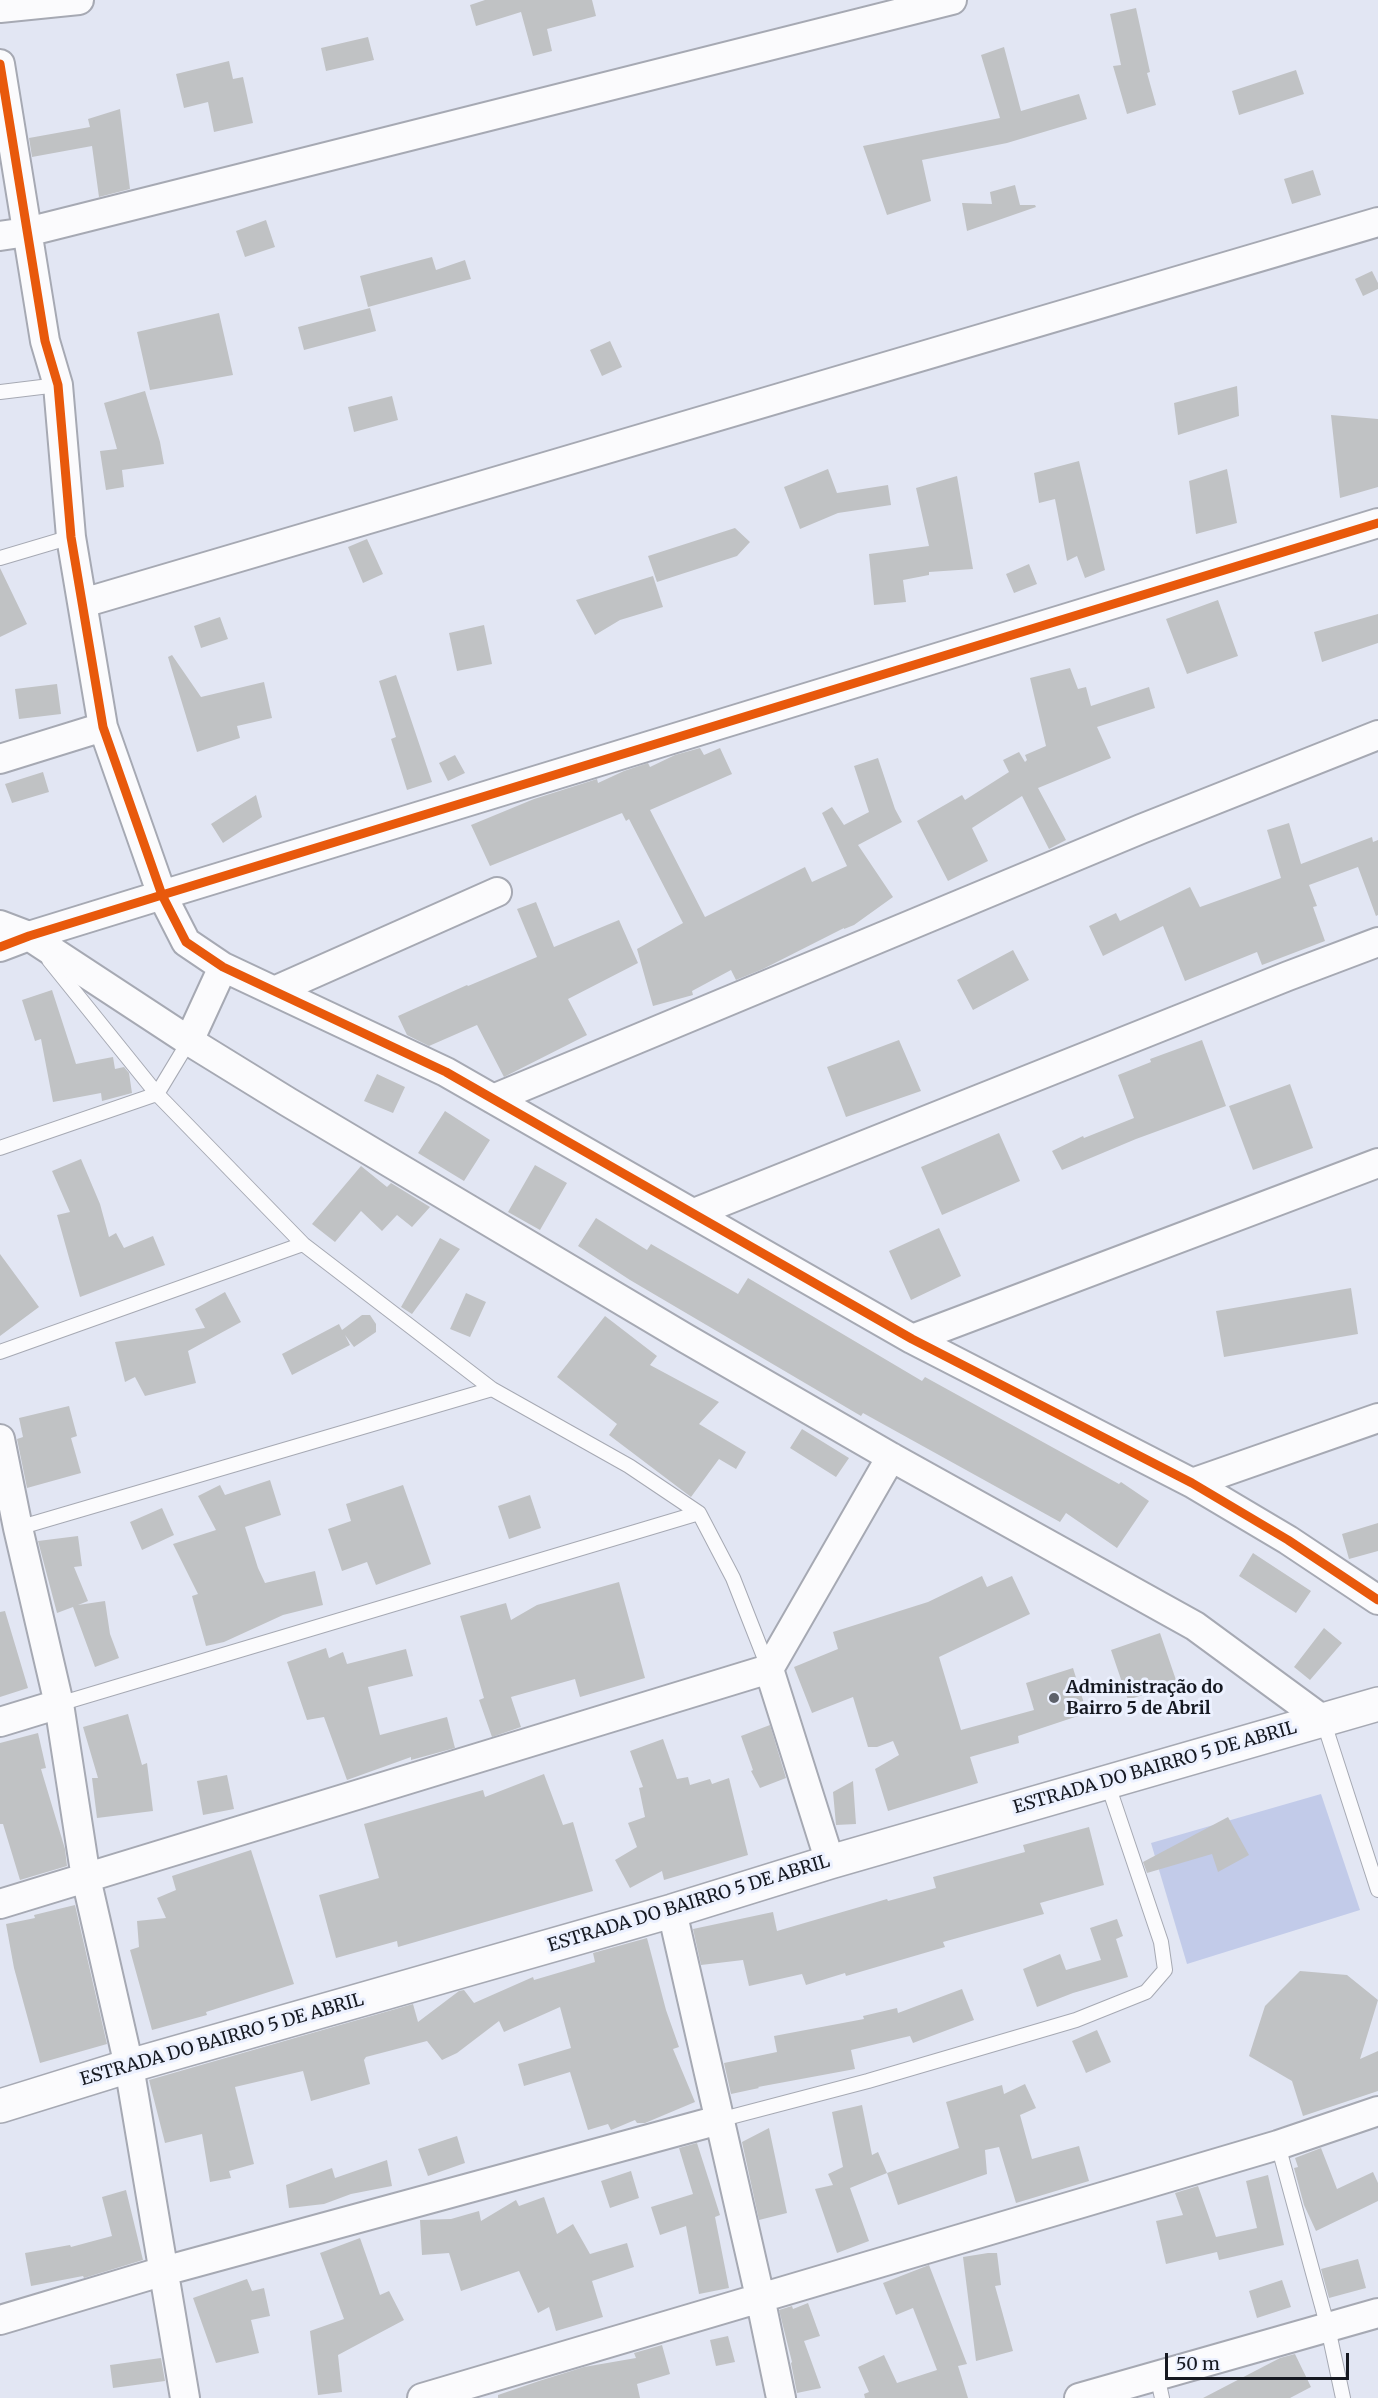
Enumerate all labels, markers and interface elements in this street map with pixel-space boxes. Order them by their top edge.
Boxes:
place label: Administração do Bairro 5 de Abril [1066,1677,1223,1720]
marker: Administração do Bairro 5 de Abril [1047,1691,1061,1705]
street label: ESTRADA DO BAIRRO 5 DE ABRIL [1011,1717,1299,1819]
street label: ESTRADA DO BAIRRO 5 DE ABRIL [545,1851,833,1957]
street label: ESTRADA DO BAIRRO 5 DE ABRIL [78,1989,366,2091]
scale bar [1168,2341,1352,2379]
text: 50 m [1176,2352,1220,2375]

